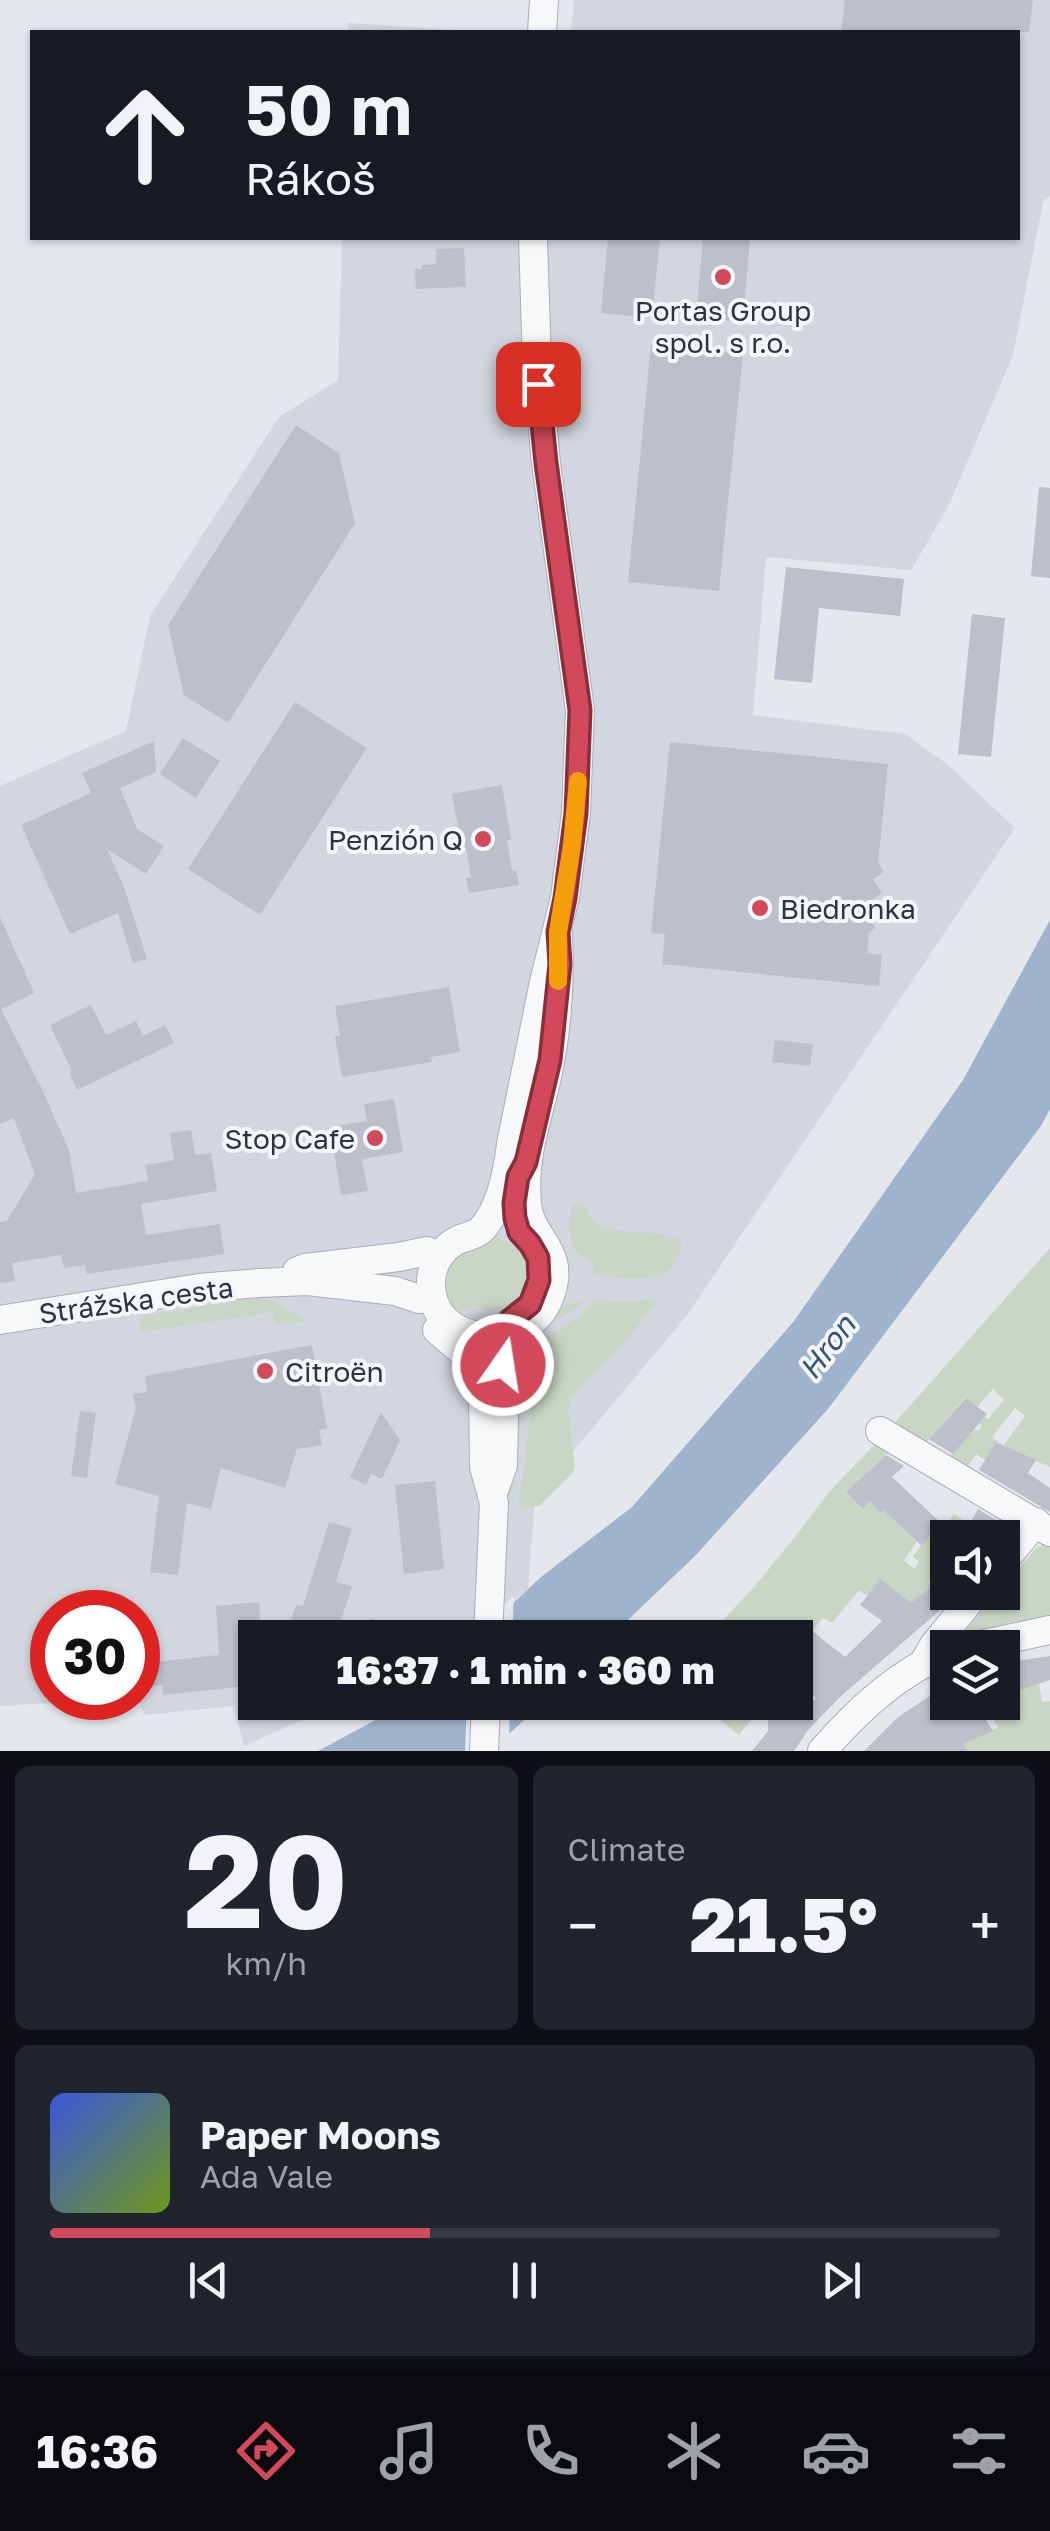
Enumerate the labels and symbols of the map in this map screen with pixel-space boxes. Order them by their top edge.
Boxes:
marker: Portas Group spol. s r.o. [712,266,734,288]
place label: Portas Group spol. s r.o. [635,294,811,359]
pin [496,342,581,427]
place label: Penzión Q [328,823,463,856]
marker: Penzión Q [472,828,494,850]
place label: Biedronka [780,892,916,925]
marker: Biedronka [749,897,771,919]
place label: Stop Cafe [224,1122,355,1155]
marker: Stop Cafe [364,1127,386,1149]
street label: Strážska cesta [37,1270,235,1330]
water label: Hron [791,1307,864,1386]
position arrow [451,1313,555,1417]
place label: Citroën [285,1355,384,1388]
marker: Citroën [254,1360,276,1382]
speed limit sign: 30 [30,1590,160,1720]

